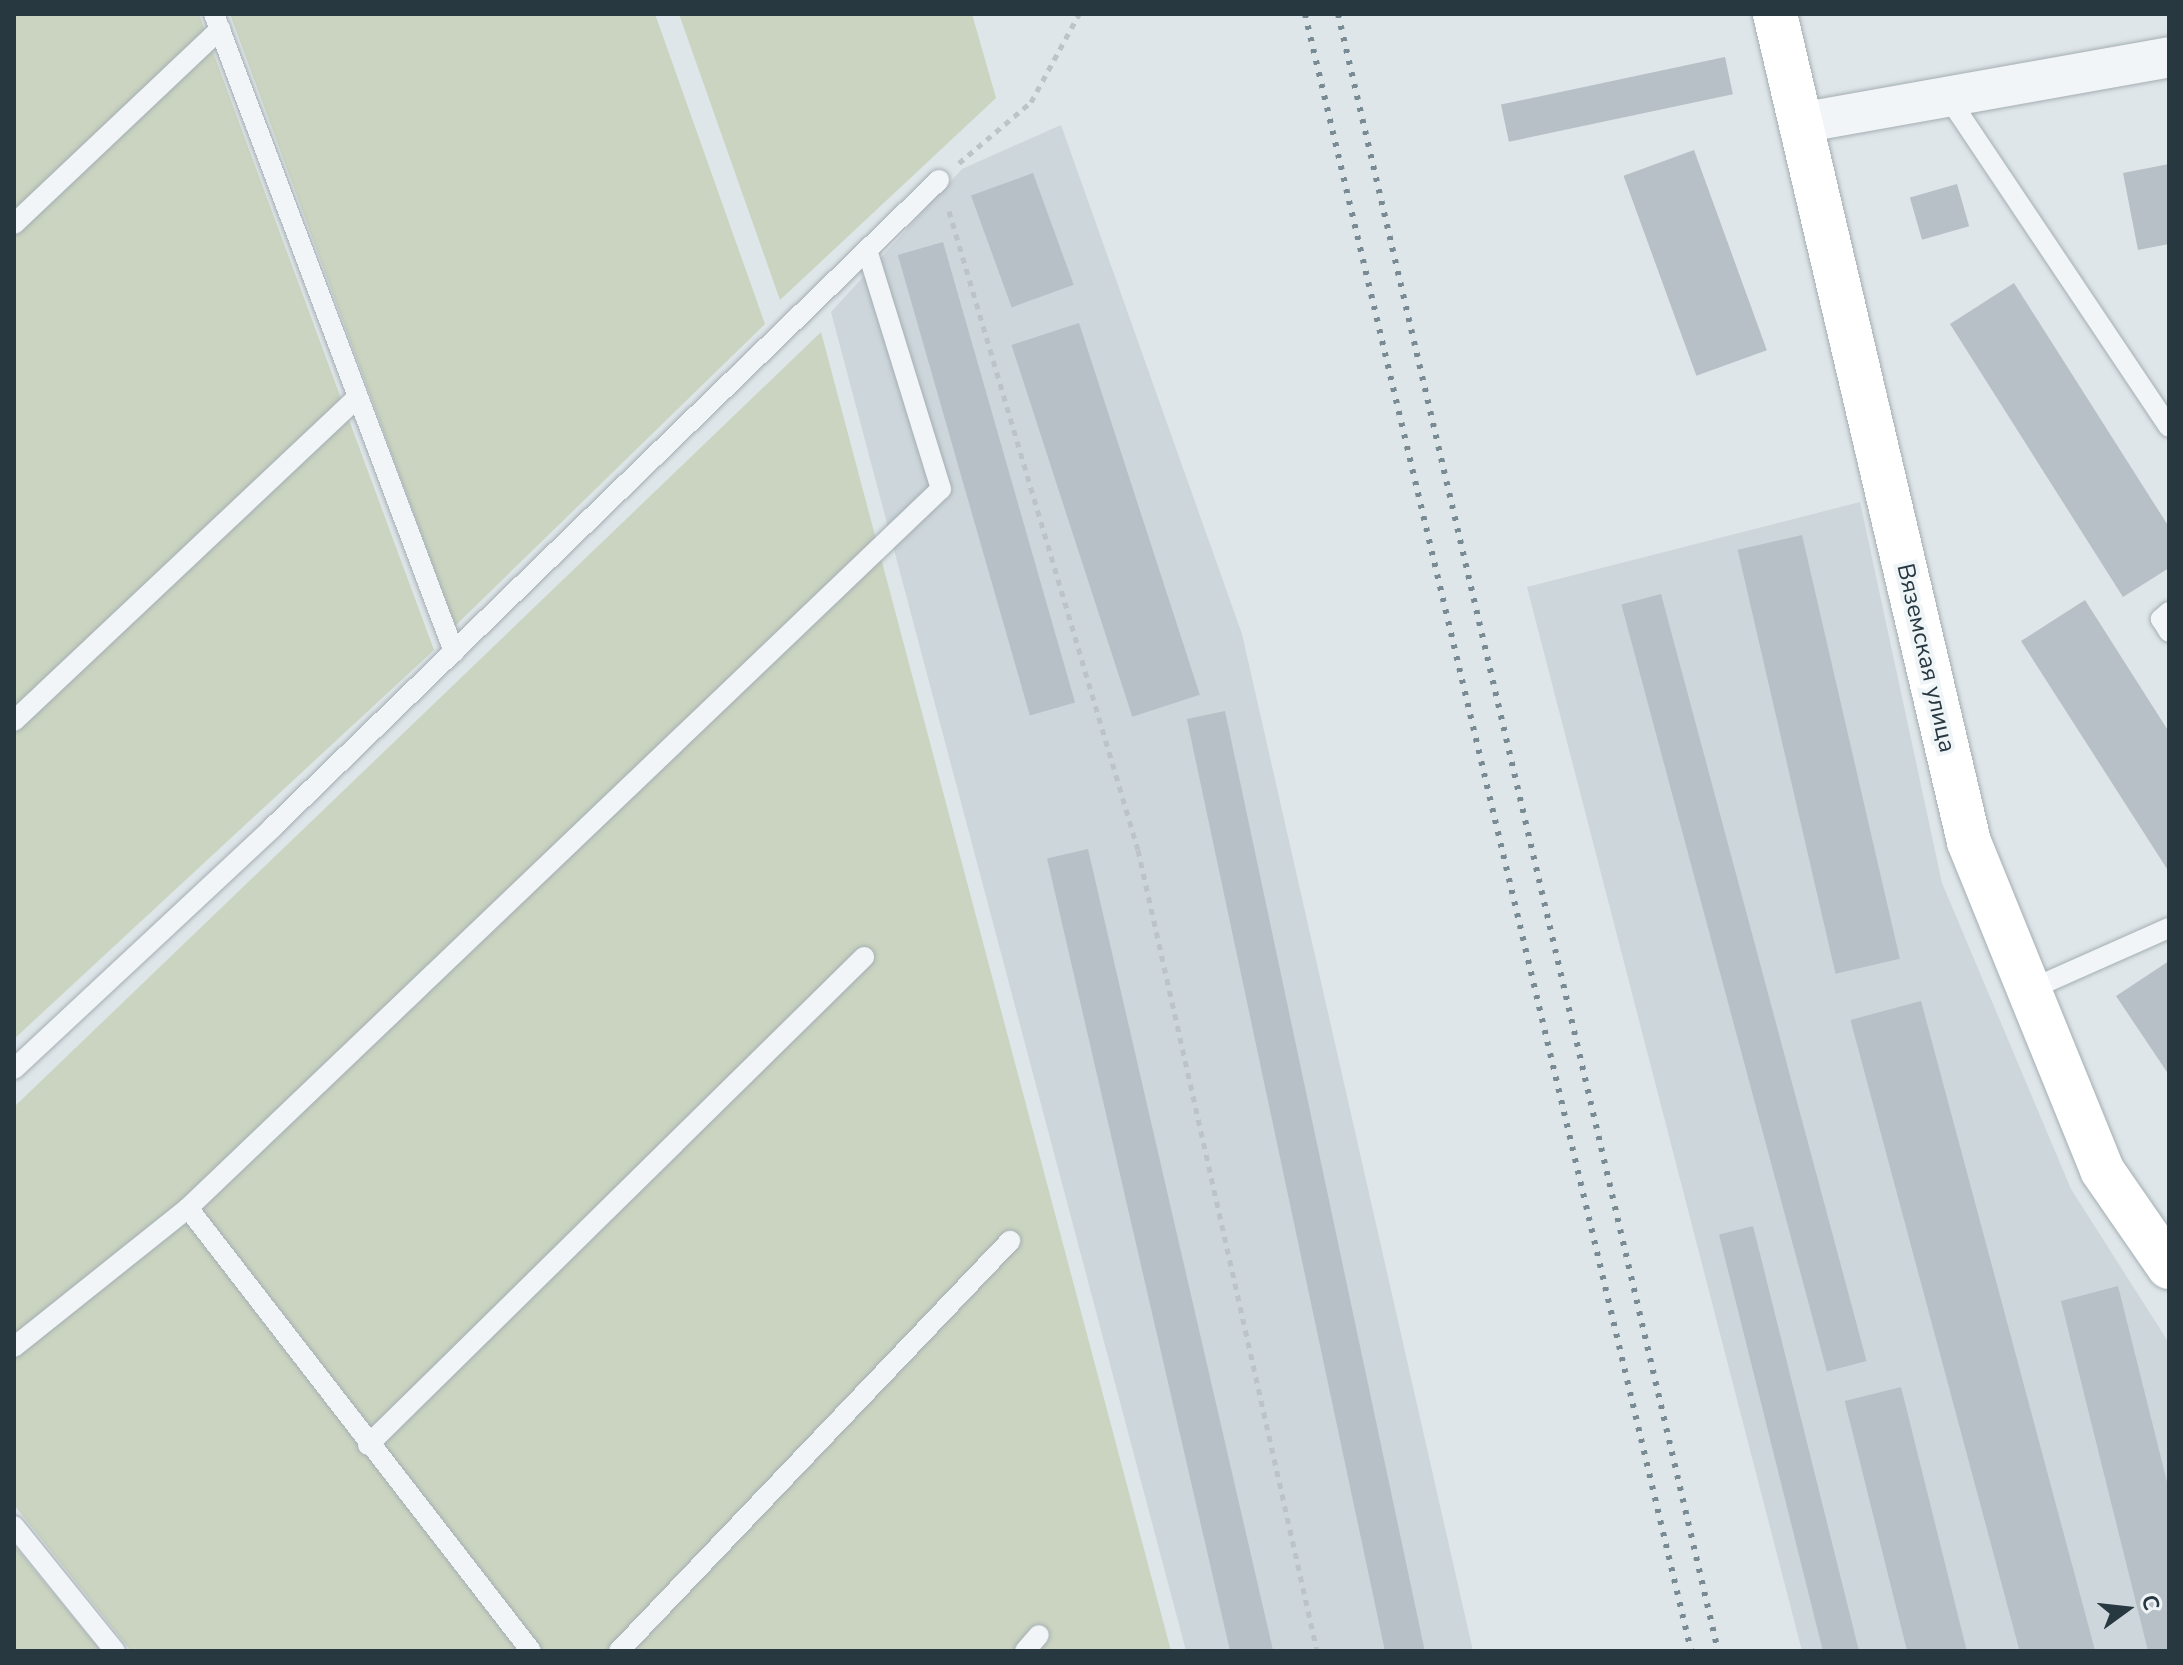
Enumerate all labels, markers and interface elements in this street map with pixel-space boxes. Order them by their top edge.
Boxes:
street label: Вяземская улица [1890,561,1962,755]
north arrow [2087,1569,2167,1649]
text: С [2134,1592,2167,1614]

